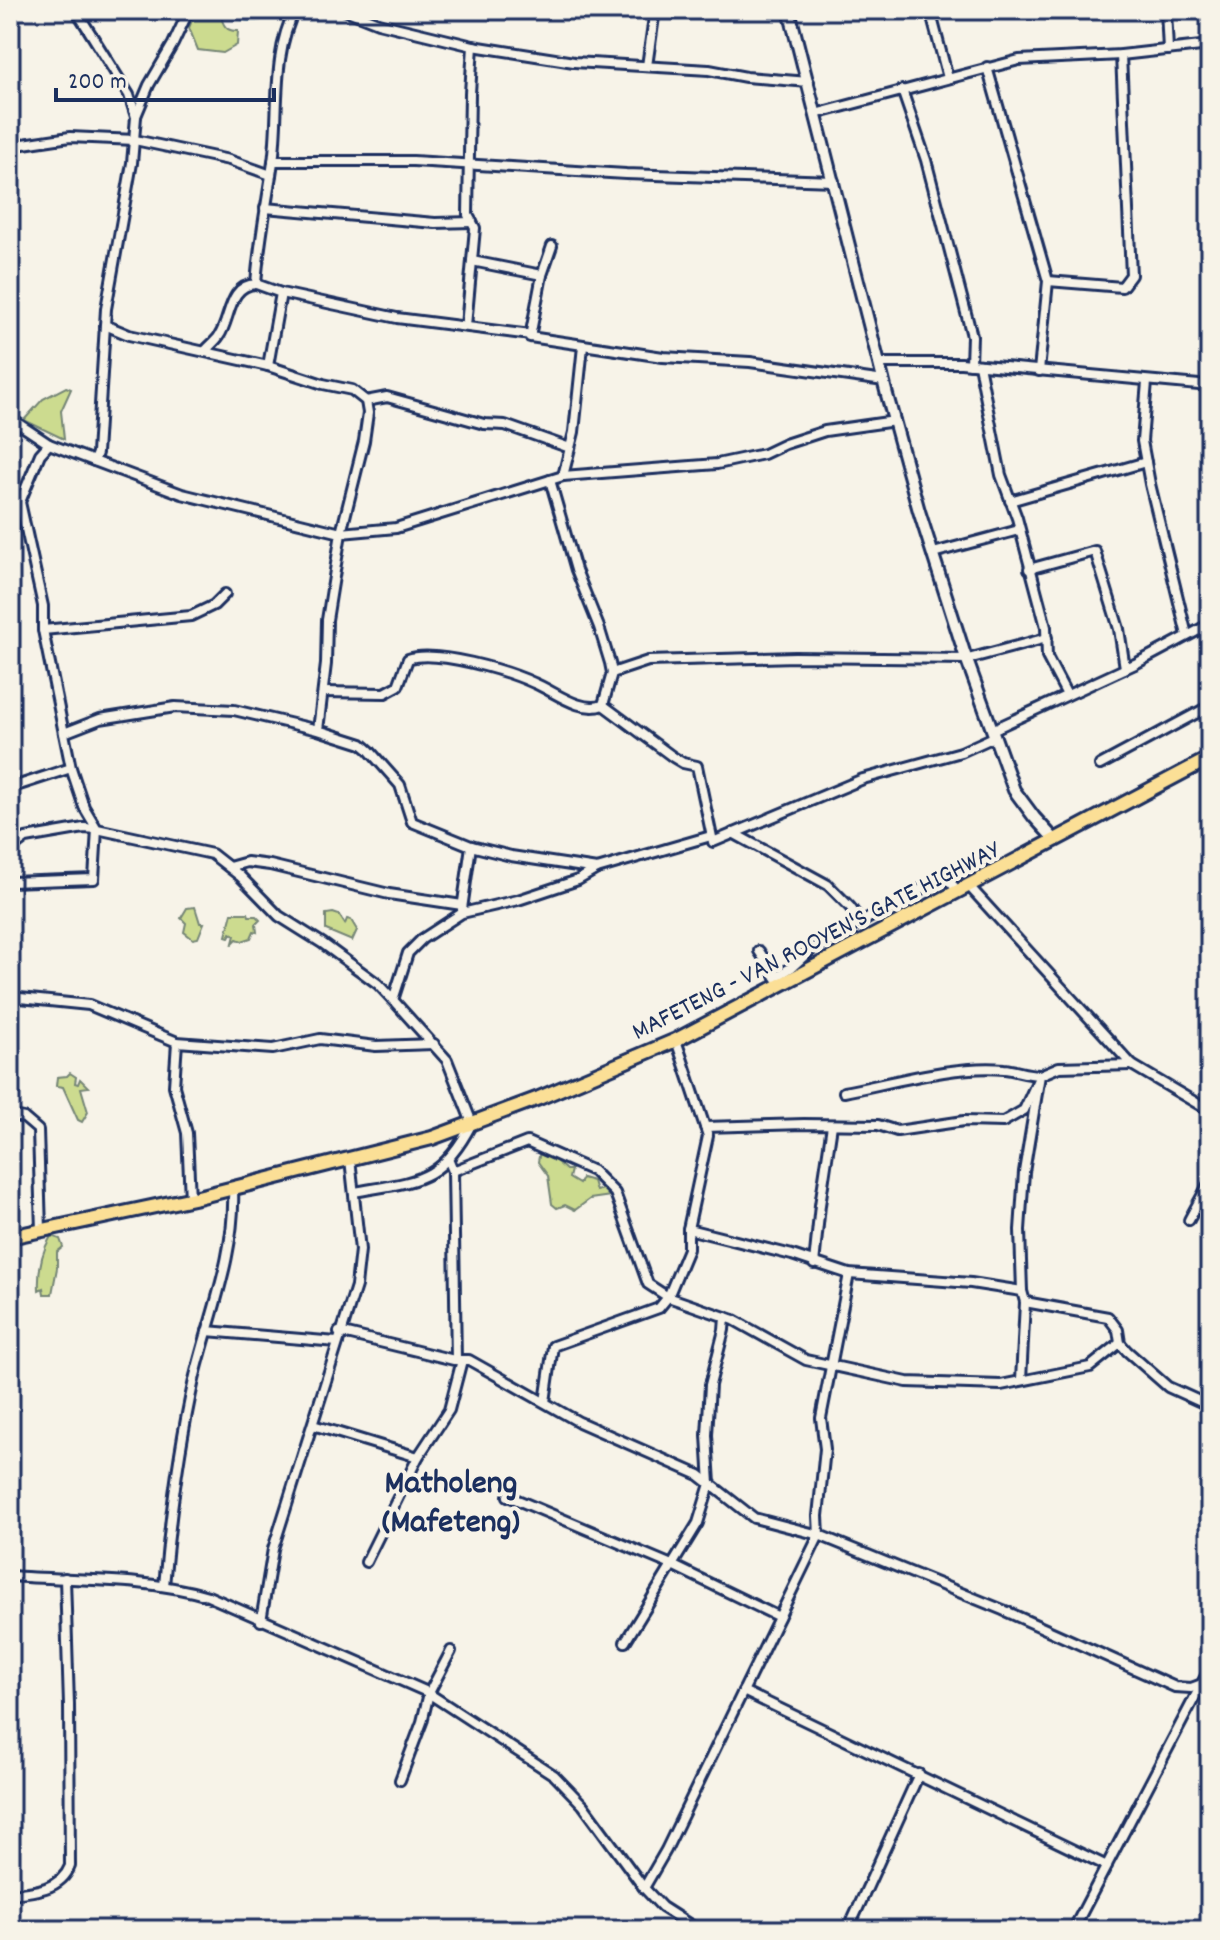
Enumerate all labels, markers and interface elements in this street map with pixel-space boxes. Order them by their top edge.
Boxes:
scale bar [56,52,274,102]
text: 200 m [68,66,127,100]
street label: MAFETENG - VAN ROOYEN'S GATE HIGHWAY [626,832,1008,1051]
district label: Matholeng (Mafeteng) [382,1461,520,1549]

